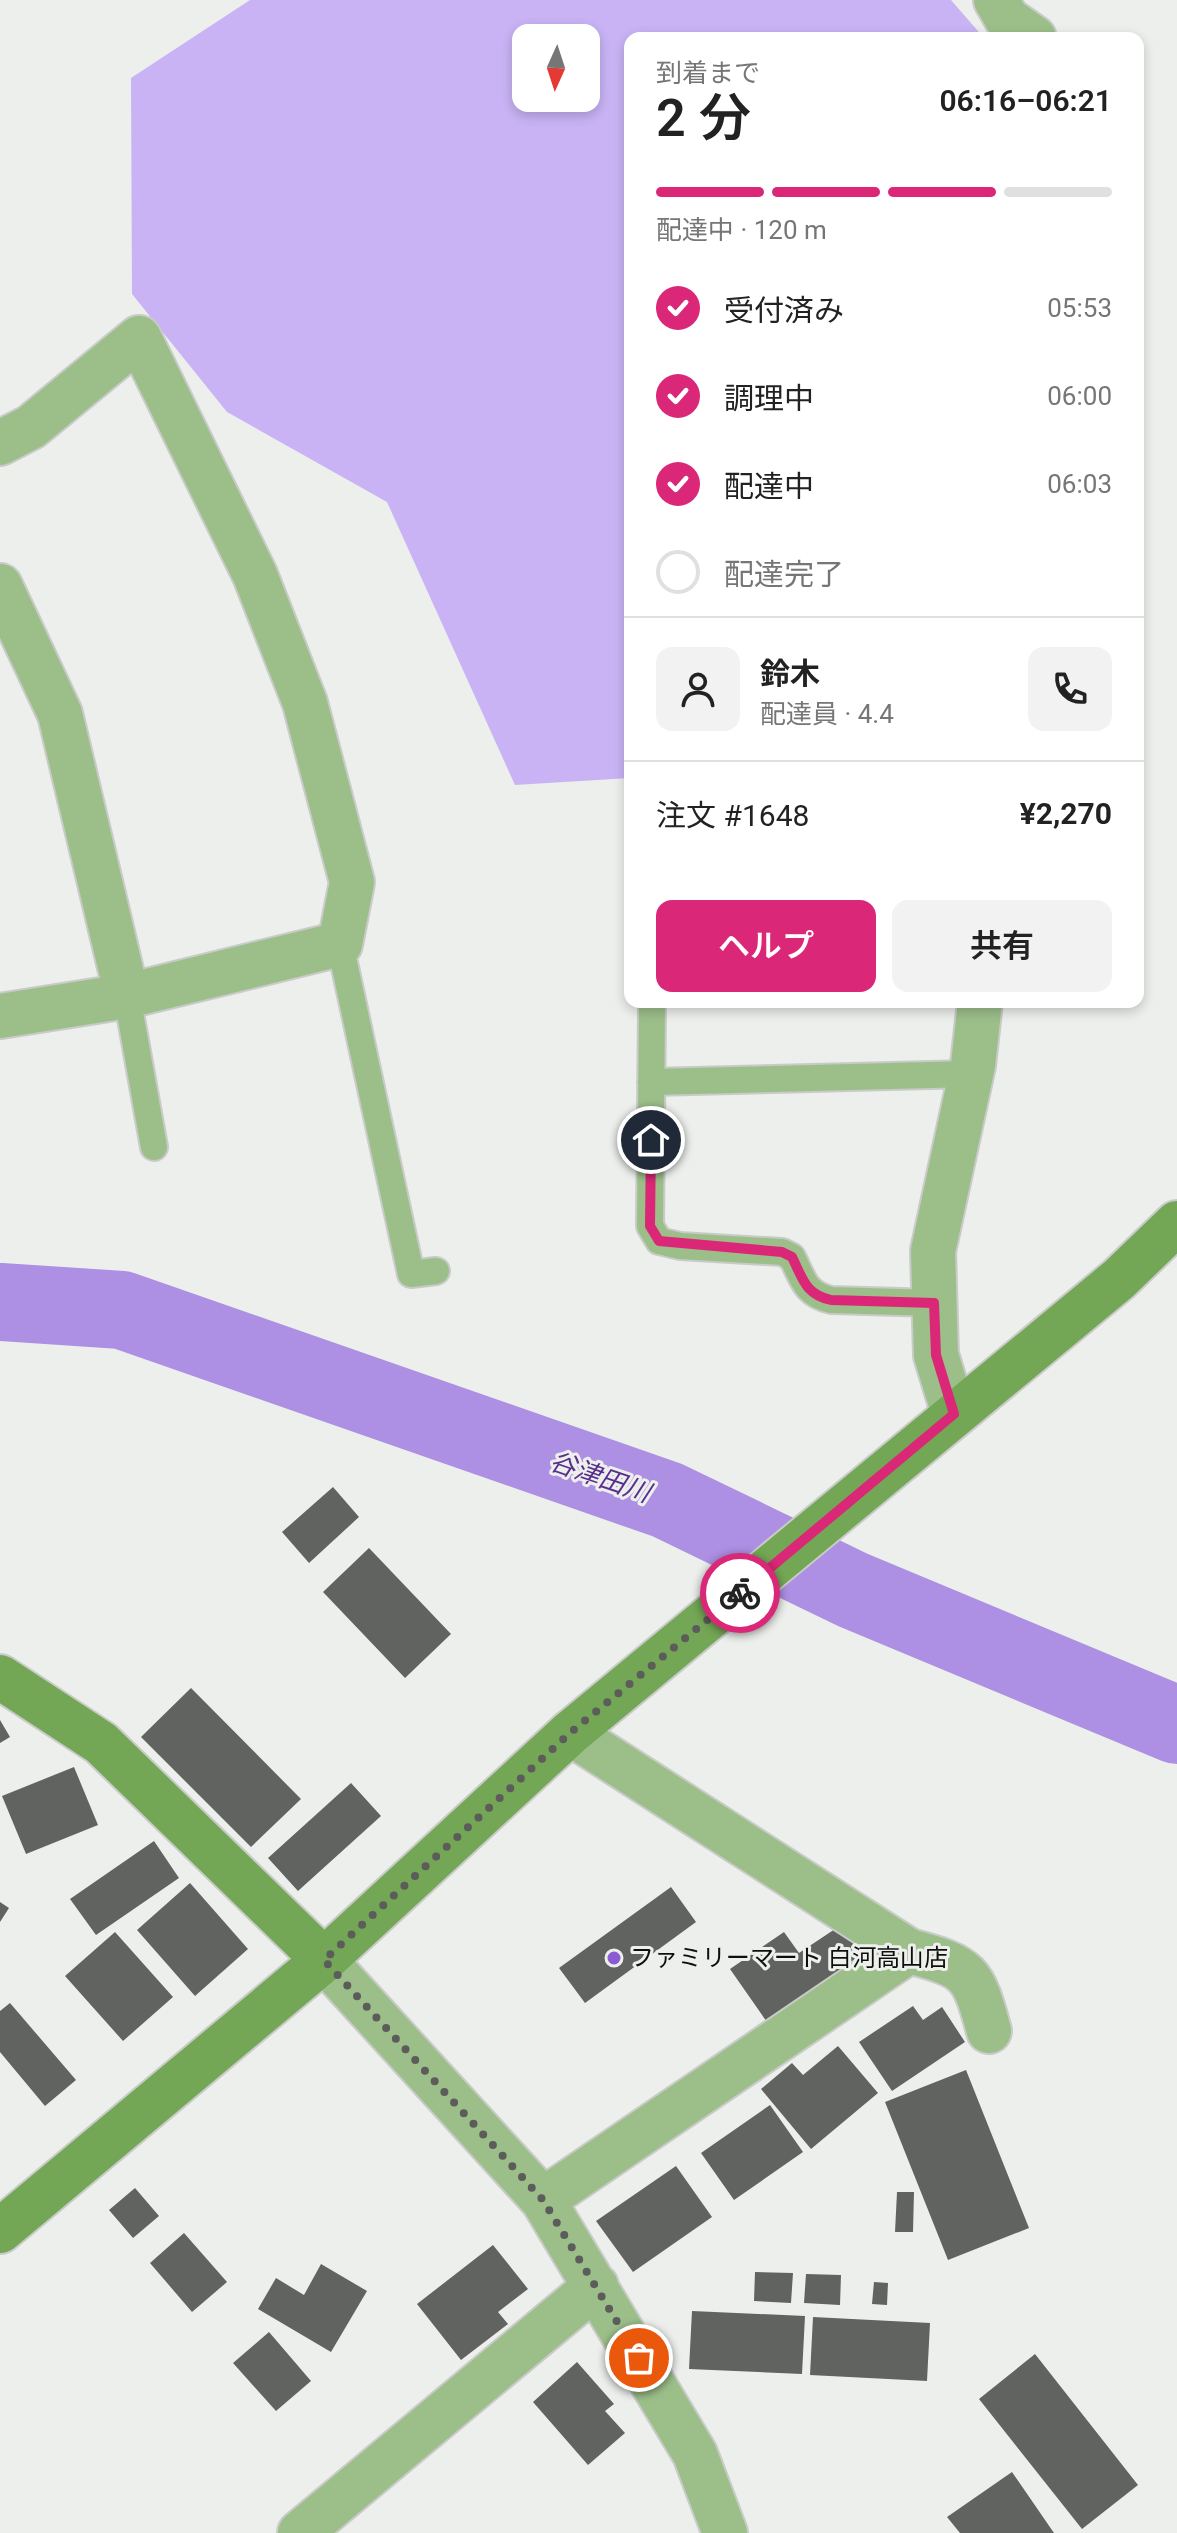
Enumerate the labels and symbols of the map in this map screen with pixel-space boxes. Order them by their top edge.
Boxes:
north arrow [512,24,600,112]
pin [617,1106,685,1174]
water label: 谷津田川 [546,1446,657,1509]
courier [700,1553,780,1633]
place label: ファミリーマート 白河高山店 [630,1944,948,1972]
marker: ファミリーマート 白河高山店 [605,1949,623,1967]
pin [605,2324,673,2392]

